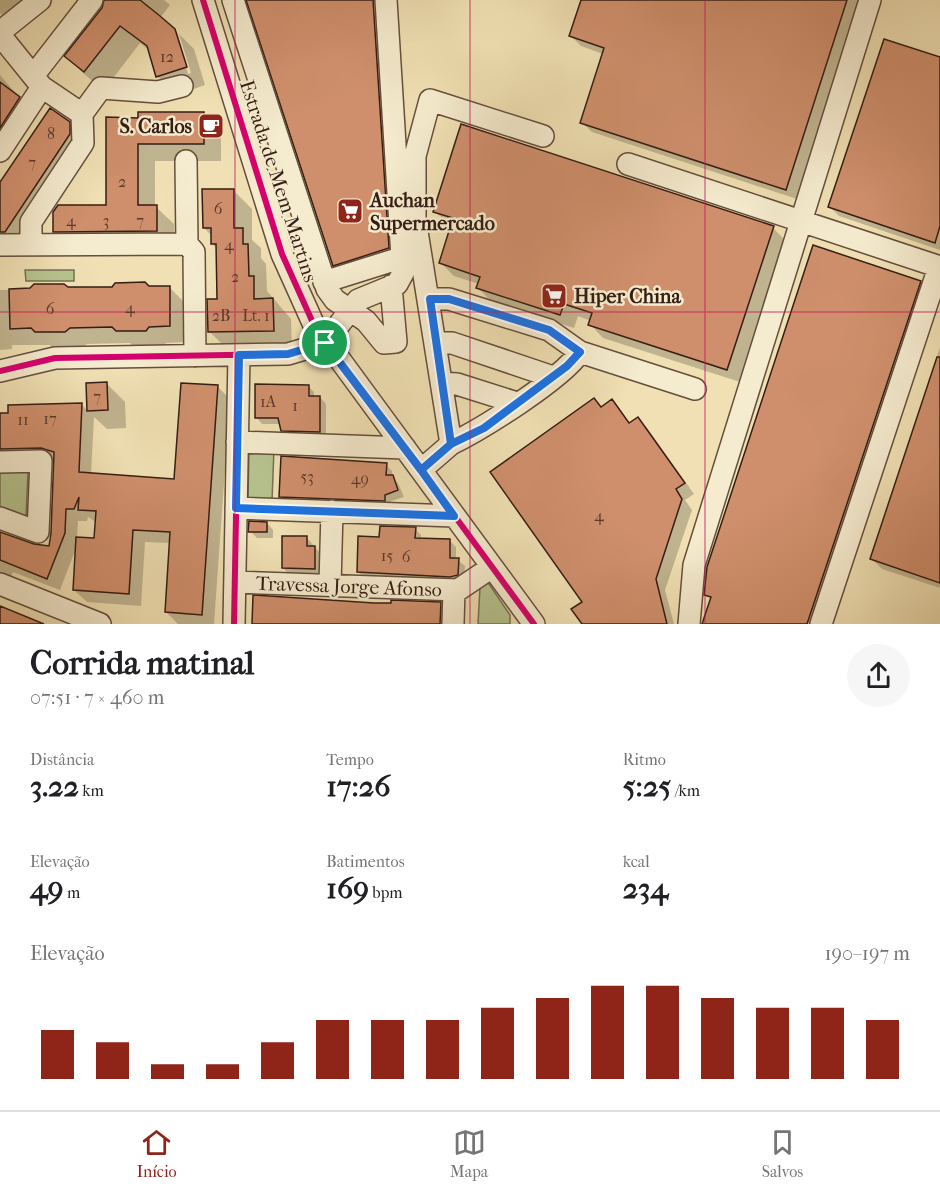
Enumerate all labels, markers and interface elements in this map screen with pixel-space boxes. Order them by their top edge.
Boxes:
house number: 12 [160,47,174,66]
street label: Estrada de Mem Martins [235,77,322,285]
cafe icon: S. Carlos [196,111,226,141]
place label: S. Carlos [120,115,193,138]
house number: 8 [47,124,55,143]
house number: 7 [28,153,36,172]
house number: 2 [118,172,126,191]
place label: Auchan Supermercado [368,189,495,235]
supermarket icon: Auchan Supermercado [335,196,365,226]
house number: 6 [214,199,223,218]
house number: 4 [66,211,76,230]
house number: 3 [103,211,109,230]
house number: 7 [136,211,144,230]
house number: 4 [224,235,234,254]
house number: 2 [231,267,239,286]
supermarket icon: Hiper China [539,281,569,311]
place label: Hiper China [574,285,681,308]
house number: 4 [125,298,135,317]
house number: 6 [46,299,55,318]
house number: 2B [212,306,230,325]
house number: Lt. 1 [242,306,270,325]
pin [299,317,350,368]
icon: arrive [308,326,341,359]
house number: 7 [93,387,101,406]
house number: 1A [260,392,277,411]
house number: 1 [292,396,298,415]
house number: 17 [43,409,57,428]
house number: 11 [17,410,29,429]
house number: 53 [300,467,314,486]
house number: 49 [351,469,369,488]
house number: 4 [594,506,604,525]
house number: 15 [381,546,393,565]
house number: 6 [402,547,411,566]
street label: Travessa Jorge Afonso [256,572,442,601]
text: Corrida matinal [30,644,254,683]
button: share [847,644,910,707]
text: 07:51 · 7 × 460 m [30,686,164,709]
text: Distância [30,750,94,769]
text: Tempo [326,750,374,769]
text: Ritmo [623,750,666,769]
text: 3.22 [30,769,79,804]
text: 17:26 [326,769,390,804]
text: 5:25 [623,769,671,804]
text: km [79,781,104,800]
text: /km [671,781,700,800]
text: Elevação [30,852,90,871]
text: Batimentos [326,852,405,871]
text: kcal [623,852,650,871]
text: 49 [30,871,63,906]
text: 169 [326,871,369,906]
text: 234 [623,871,668,906]
text: m [63,883,80,902]
text: bpm [369,883,403,902]
text: Elevação [30,942,105,965]
text: 190–197 m [824,942,910,965]
tab: Início [137,1126,177,1181]
tab: Mapa [450,1126,488,1181]
tab: Salvos [762,1126,803,1181]

